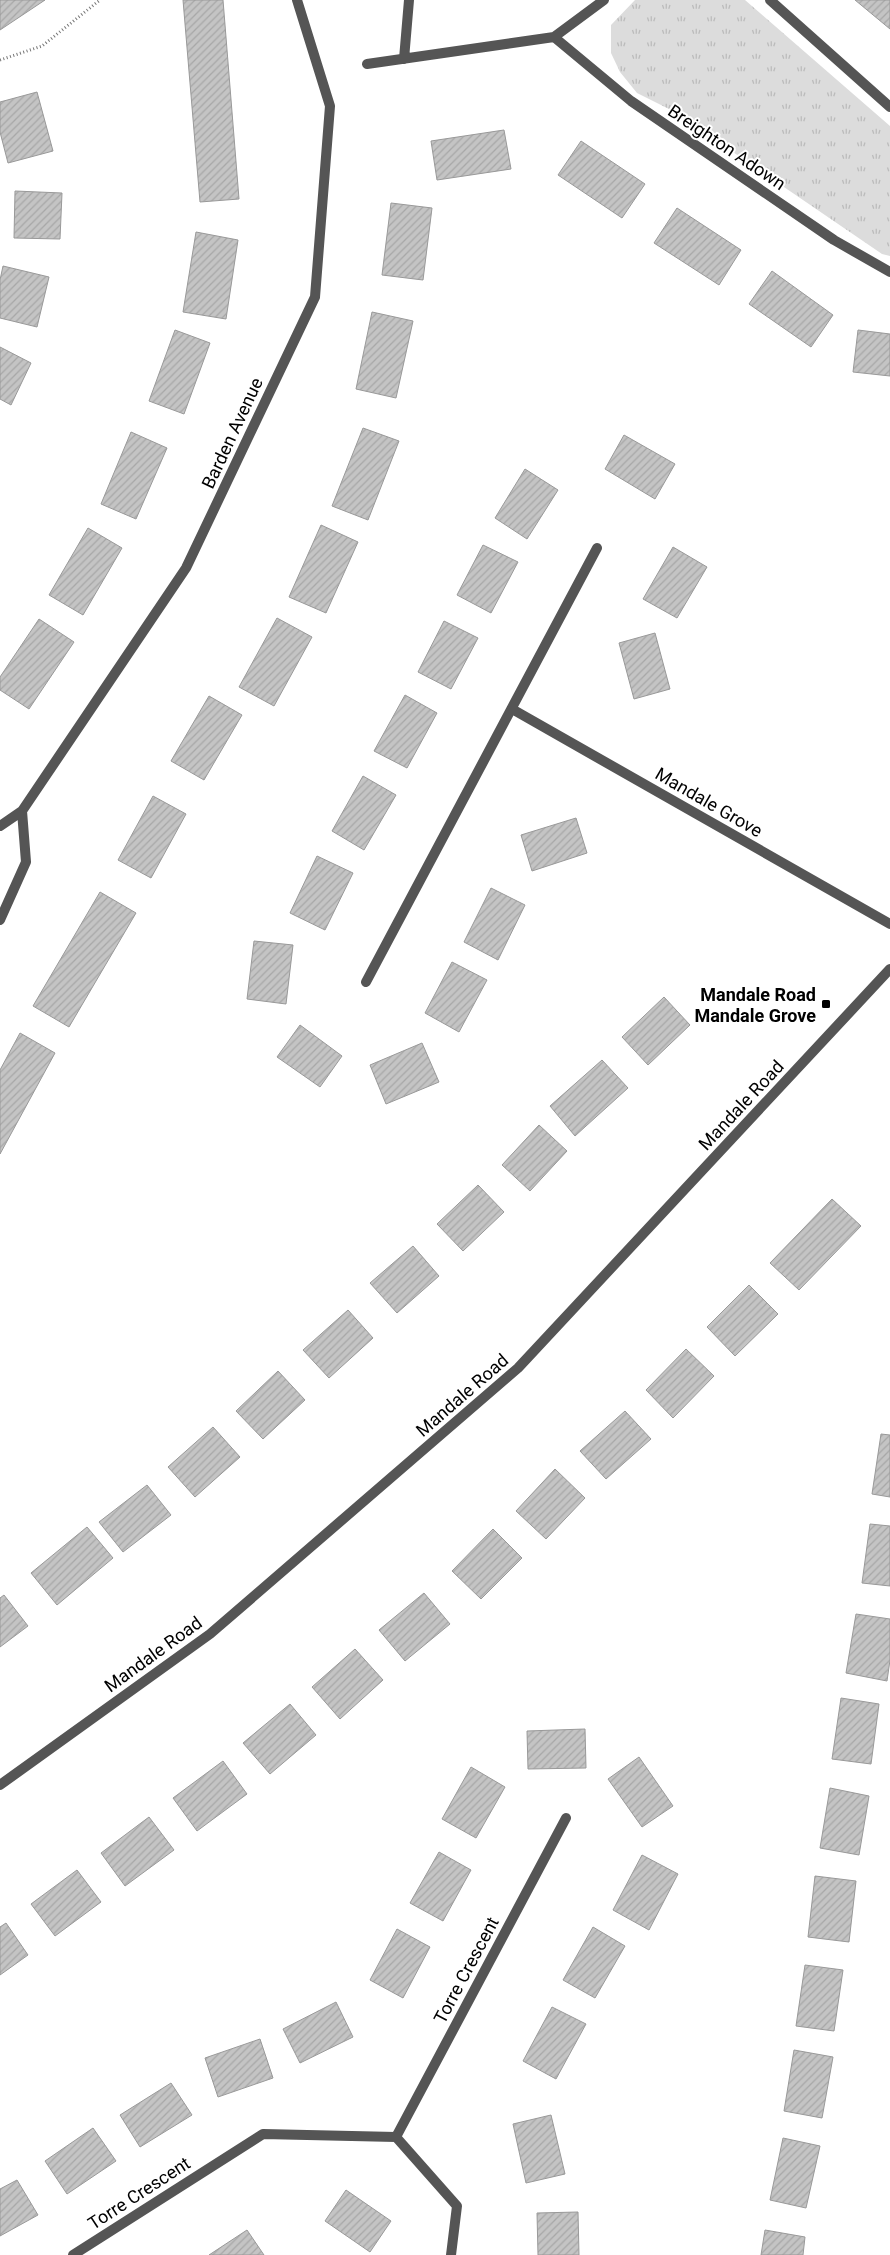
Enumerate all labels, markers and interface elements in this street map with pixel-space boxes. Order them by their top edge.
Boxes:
street label: Breighton Adown [664,100,790,194]
street label: Barden Avenue [197,374,267,492]
street label: Mandale Grove [652,763,766,841]
place label: Mandale Road Mandale Grove [694,984,816,1026]
marker: Mandale Road Mandale Grove [820,998,832,1010]
street label: Mandale Road [694,1056,788,1154]
street label: Mandale Road [412,1349,512,1441]
street label: Mandale Road [100,1612,206,1696]
street label: Torre Crescent [429,1913,503,2027]
street label: Torre Crescent [84,2152,194,2234]

